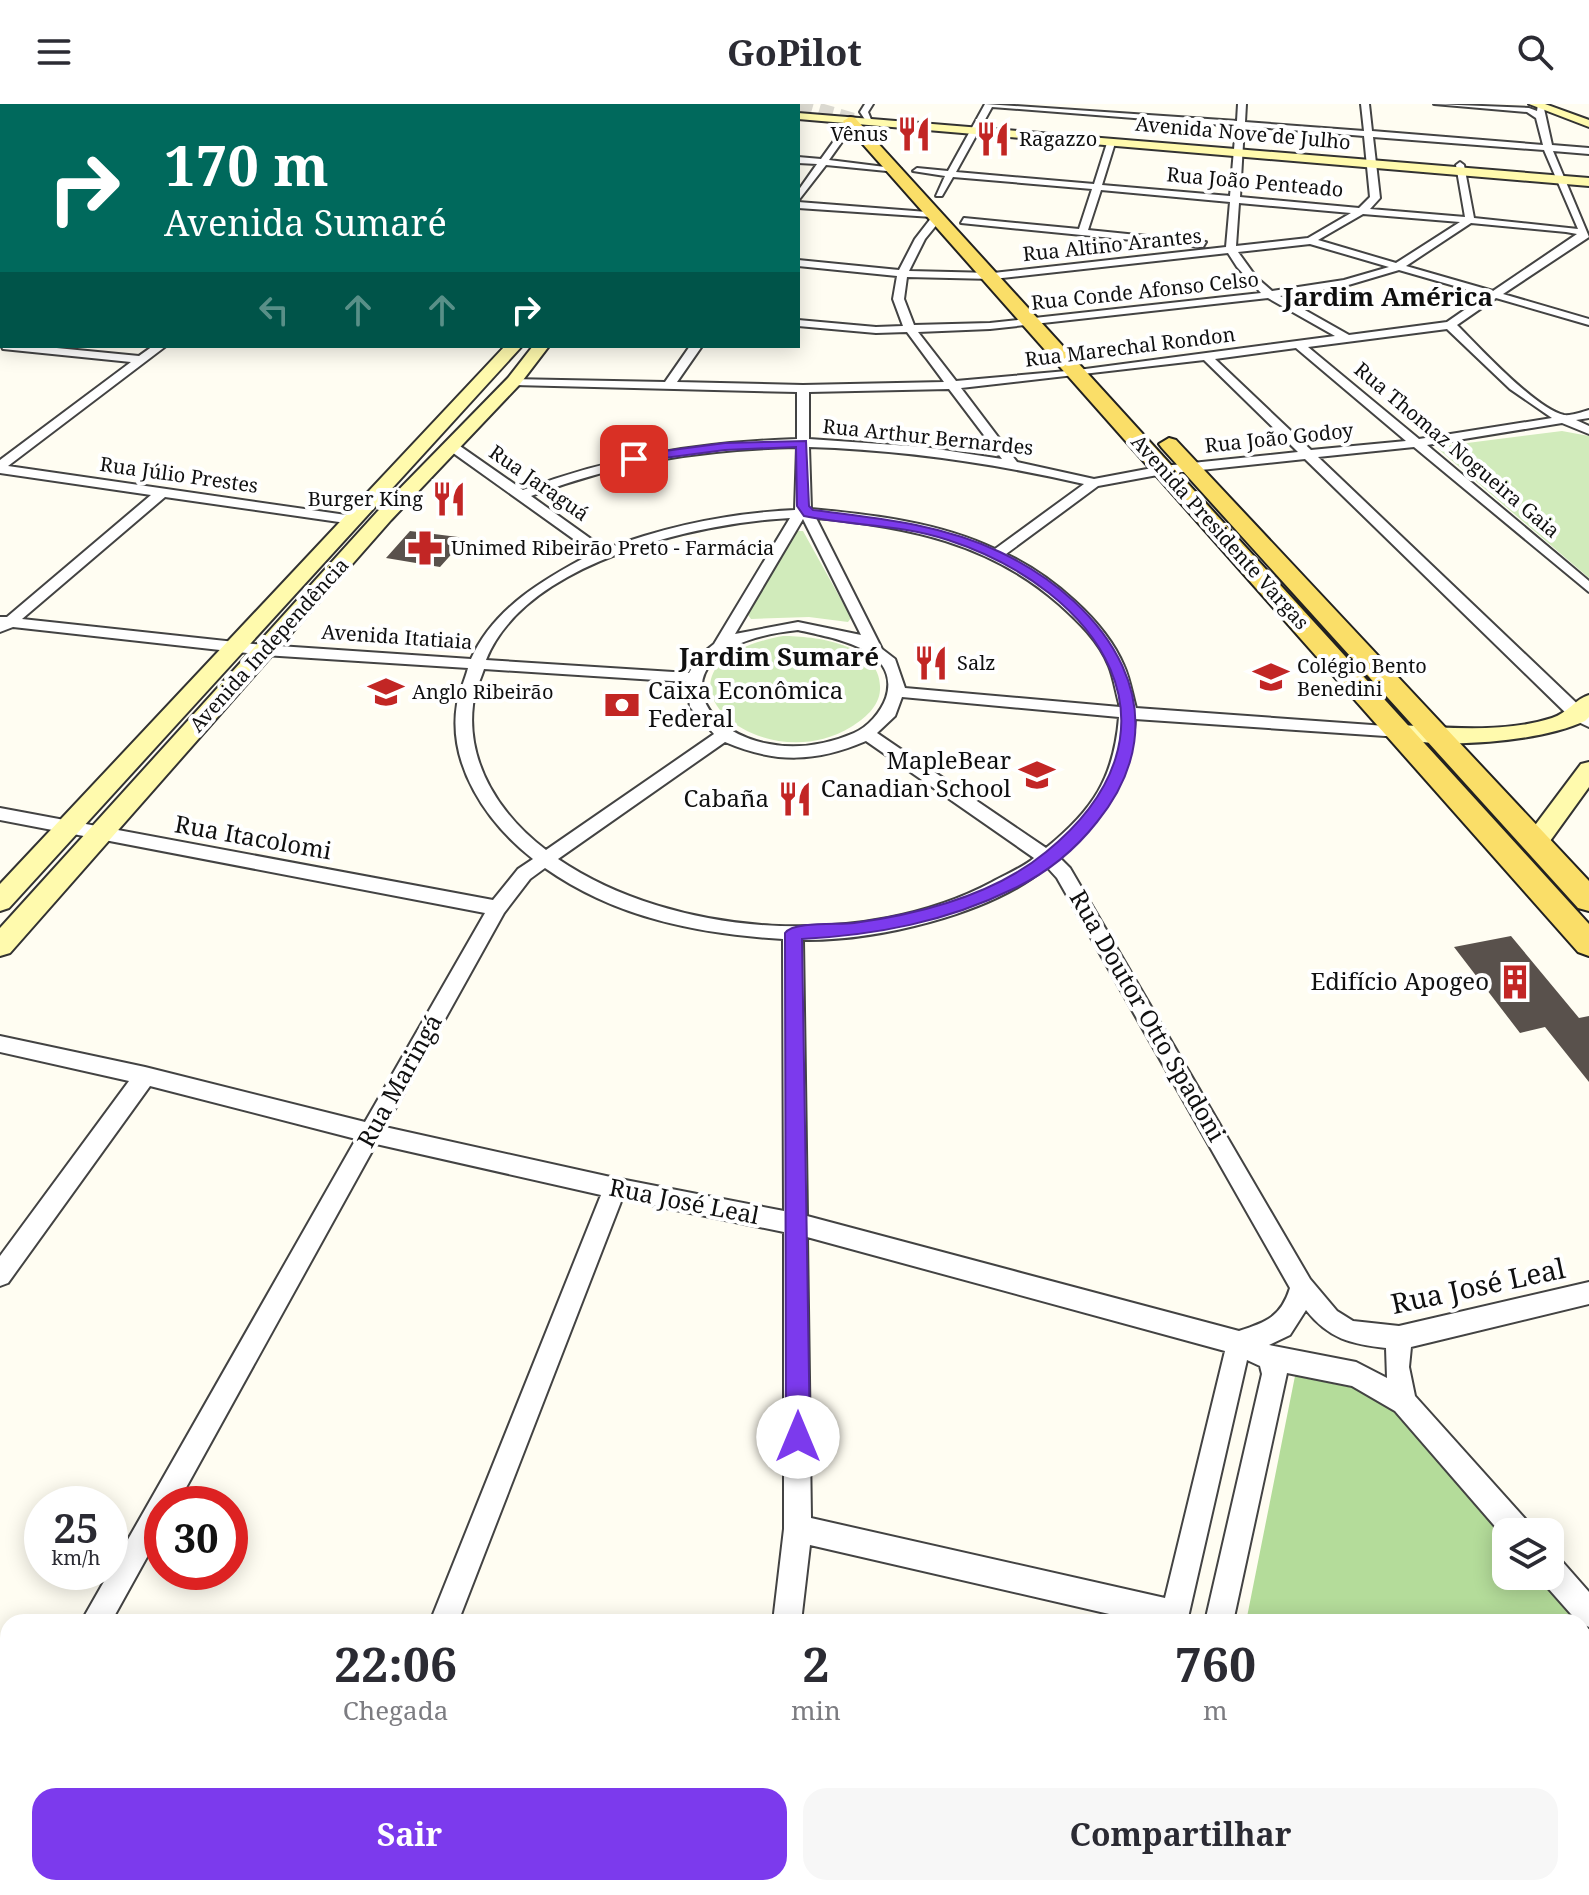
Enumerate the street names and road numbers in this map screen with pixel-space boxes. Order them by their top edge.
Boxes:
street label: Avenida Nove de Julho [1134,110,1352,155]
street label: Rua João Penteado [1165,160,1345,203]
street label: Rua Altino Arantes [1021,222,1203,267]
street label: Rua Conde Afonso Celso [1030,265,1260,316]
street label: Rua Marechal Rondon [1023,320,1237,373]
street label: Rua Thomaz Nogueira Gaia [1349,356,1566,544]
street label: Rua Arthur Bernardes [821,412,1035,461]
street label: Rua João Godoy [1203,416,1355,459]
street label: Avenida Presidente Vargas [1125,428,1315,635]
street label: Rua Jaraguá [484,438,594,527]
street label: Rua Júlio Prestes [98,450,260,499]
street label: Avenida Independência [183,552,354,738]
street label: Avenida Itatiaia [321,618,473,655]
street label: Rua Itacolomi [172,806,335,867]
street label: Rua Doutor Otto Spadoni [1063,884,1234,1147]
street label: Rua Maringá [348,1008,449,1153]
street label: Rua José Leal [607,1170,762,1231]
street label: Rua José Leal [1387,1248,1569,1322]

